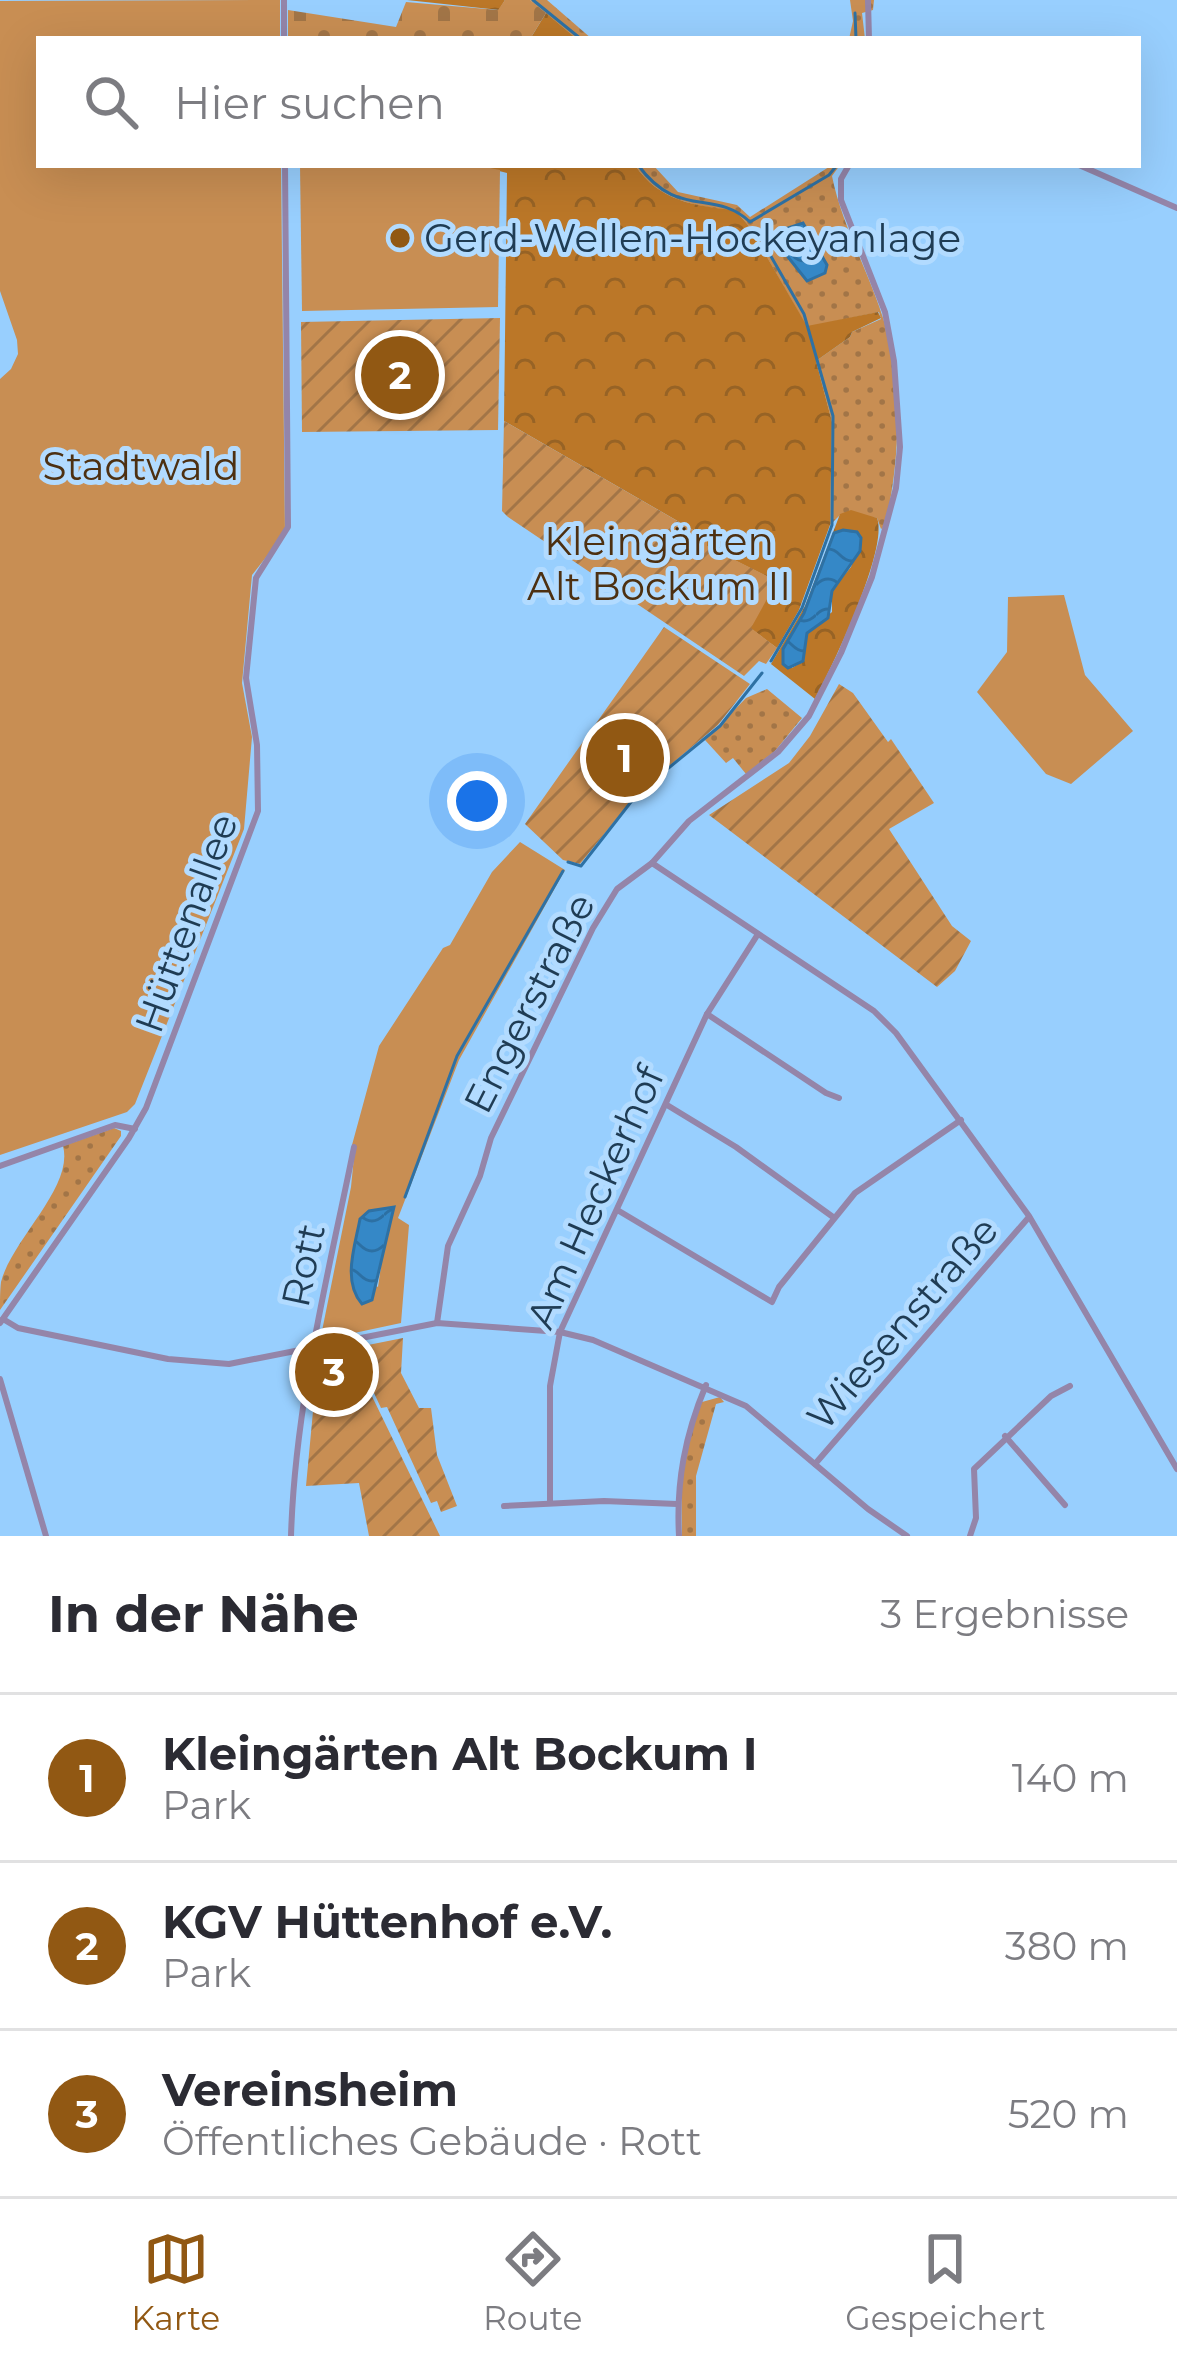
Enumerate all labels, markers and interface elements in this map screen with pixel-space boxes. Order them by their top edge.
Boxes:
search box [36,36,1141,168]
icon: search [78,69,144,135]
text: Hier suchen [174,75,445,130]
place label: Gerd-Wellen-Hockeyanlage [424,214,961,262]
marker: Gerd-Wellen-Hockeyanlage [387,225,413,251]
pin: 2 [361,330,439,420]
park label: Stadtwald [42,442,240,490]
park label: Kleingärten Alt Bockum II [527,517,791,610]
pin: 1 [586,713,664,803]
your location [447,771,507,831]
street label: Hüttenallee [124,807,248,1039]
street label: Engerstraße [453,885,605,1121]
street label: Am Heckerhof [516,1057,675,1336]
street label: Wiesenstraße [796,1206,1008,1440]
street label: Rott [271,1219,335,1311]
pin: 3 [295,1327,373,1417]
text: In der Nähe [48,1583,359,1645]
text: 3 Ergebnisse [880,1590,1129,1638]
text: Kleingärten Alt Bockum I [162,1726,758,1781]
text: 1 [79,1754,95,1802]
text: 140 m [1012,1754,1129,1802]
text: Park [162,1781,251,1829]
text: KGV Hüttenhof e.V. [162,1894,612,1949]
text: 2 [75,1922,99,1970]
text: 380 m [1005,1922,1129,1970]
text: Park [162,1949,251,1997]
text: Vereinsheim [162,2062,458,2117]
text: 3 [75,2090,99,2138]
text: 520 m [1008,2090,1129,2138]
text: Öffentliches Gebäude · Rott [162,2117,702,2165]
tab: Karte [131,2226,220,2338]
tab: Route [483,2226,582,2338]
tab: Gespeichert [845,2226,1046,2338]

